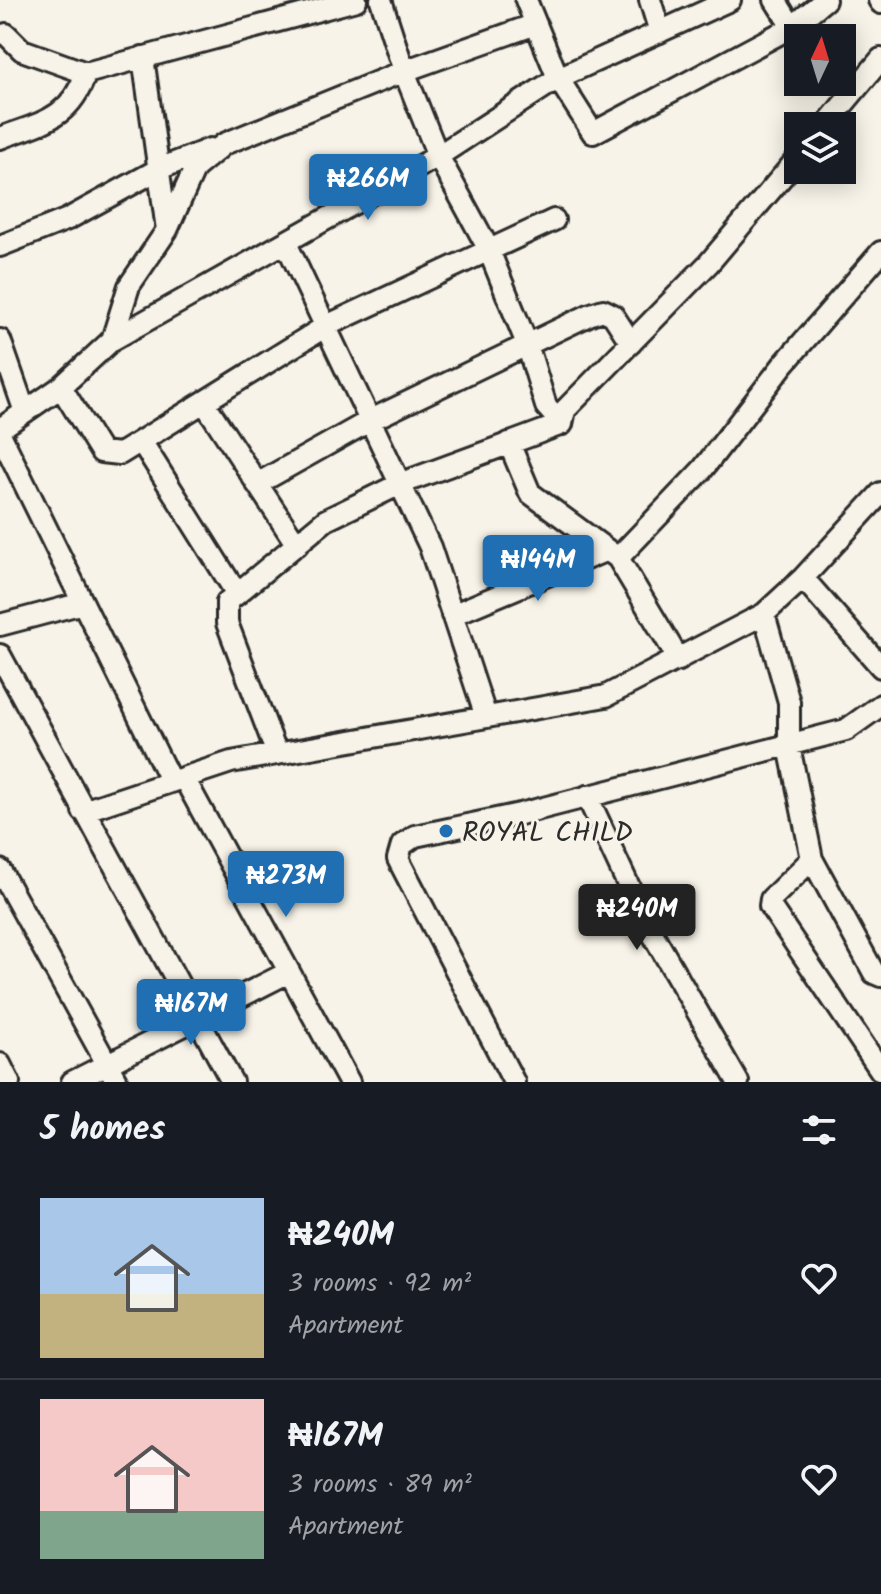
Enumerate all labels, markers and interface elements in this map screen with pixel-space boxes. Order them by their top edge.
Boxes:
north arrow [784,24,856,96]
map controls [784,24,856,184]
button: layers [784,112,856,184]
pin: ₦266M [312,154,424,222]
text: ₦266M [327,159,409,201]
pin: ₦144M [482,535,594,603]
text: ₦144M [501,540,575,582]
place label: ROYAL CHILD [462,811,633,856]
marker: ROYAL CHILD [437,822,455,840]
pin: ₦273M [230,851,342,919]
text: ₦273M [246,856,326,898]
pin: ₦240M [581,884,693,952]
text: ₦240M [596,889,678,931]
pin: ₦167M [135,979,247,1047]
text: ₦167M [155,984,227,1026]
text: 5 homes [40,1103,165,1157]
icon: filters [797,1108,841,1152]
text: ₦240M [288,1209,394,1263]
icon: home [104,1230,200,1326]
icon: heart [797,1256,841,1300]
text: 3 rooms · 92 m² [288,1263,471,1305]
text: Apartment [288,1305,403,1347]
text: ₦167M [288,1410,383,1464]
icon: home [104,1431,200,1527]
icon: heart [797,1457,841,1501]
text: 3 rooms · 89 m² [288,1464,472,1506]
text: Apartment [288,1506,403,1548]

